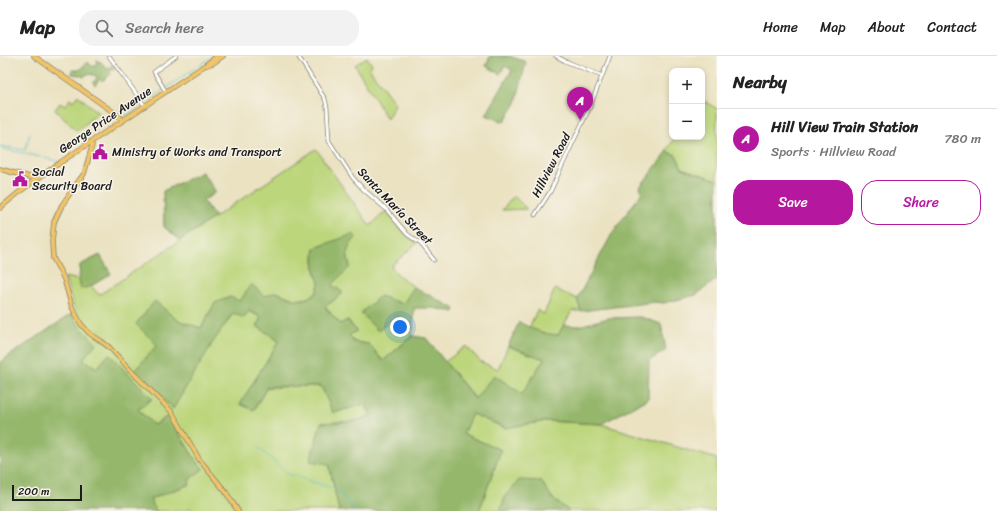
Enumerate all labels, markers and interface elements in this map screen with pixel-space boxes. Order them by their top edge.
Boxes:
search box [79,10,359,46]
text: Map [20,11,55,44]
text: Search here [125,15,204,41]
text: Home [763,15,798,40]
text: Map [820,15,846,40]
text: About [868,15,905,40]
text: Contact [927,15,977,40]
icon: search [93,17,115,39]
text: Nearby [733,67,787,97]
map controls [669,68,705,140]
button: + [669,68,705,104]
street label: George Price Avenue [54,80,156,160]
pin: A [567,87,593,120]
button: − [669,104,705,140]
text: Hill View Train Station [771,114,918,140]
text: A [742,127,750,150]
text: 780 m [944,127,981,150]
street label: Hillview Road [525,128,577,201]
text: Sports · Hillview Road [771,140,896,163]
place label: Ministry of Works and Transport [112,141,282,163]
public building icon: Ministry of Works and Transport [91,143,109,161]
place label: Social Security Board [32,161,112,197]
street label: Santa María Street [352,162,439,251]
public building icon: Social Security Board [11,170,29,188]
button: Save [733,180,853,225]
button: Share [861,180,981,225]
your location [390,317,410,337]
text: 200 m [18,482,50,501]
scale bar [12,483,82,502]

